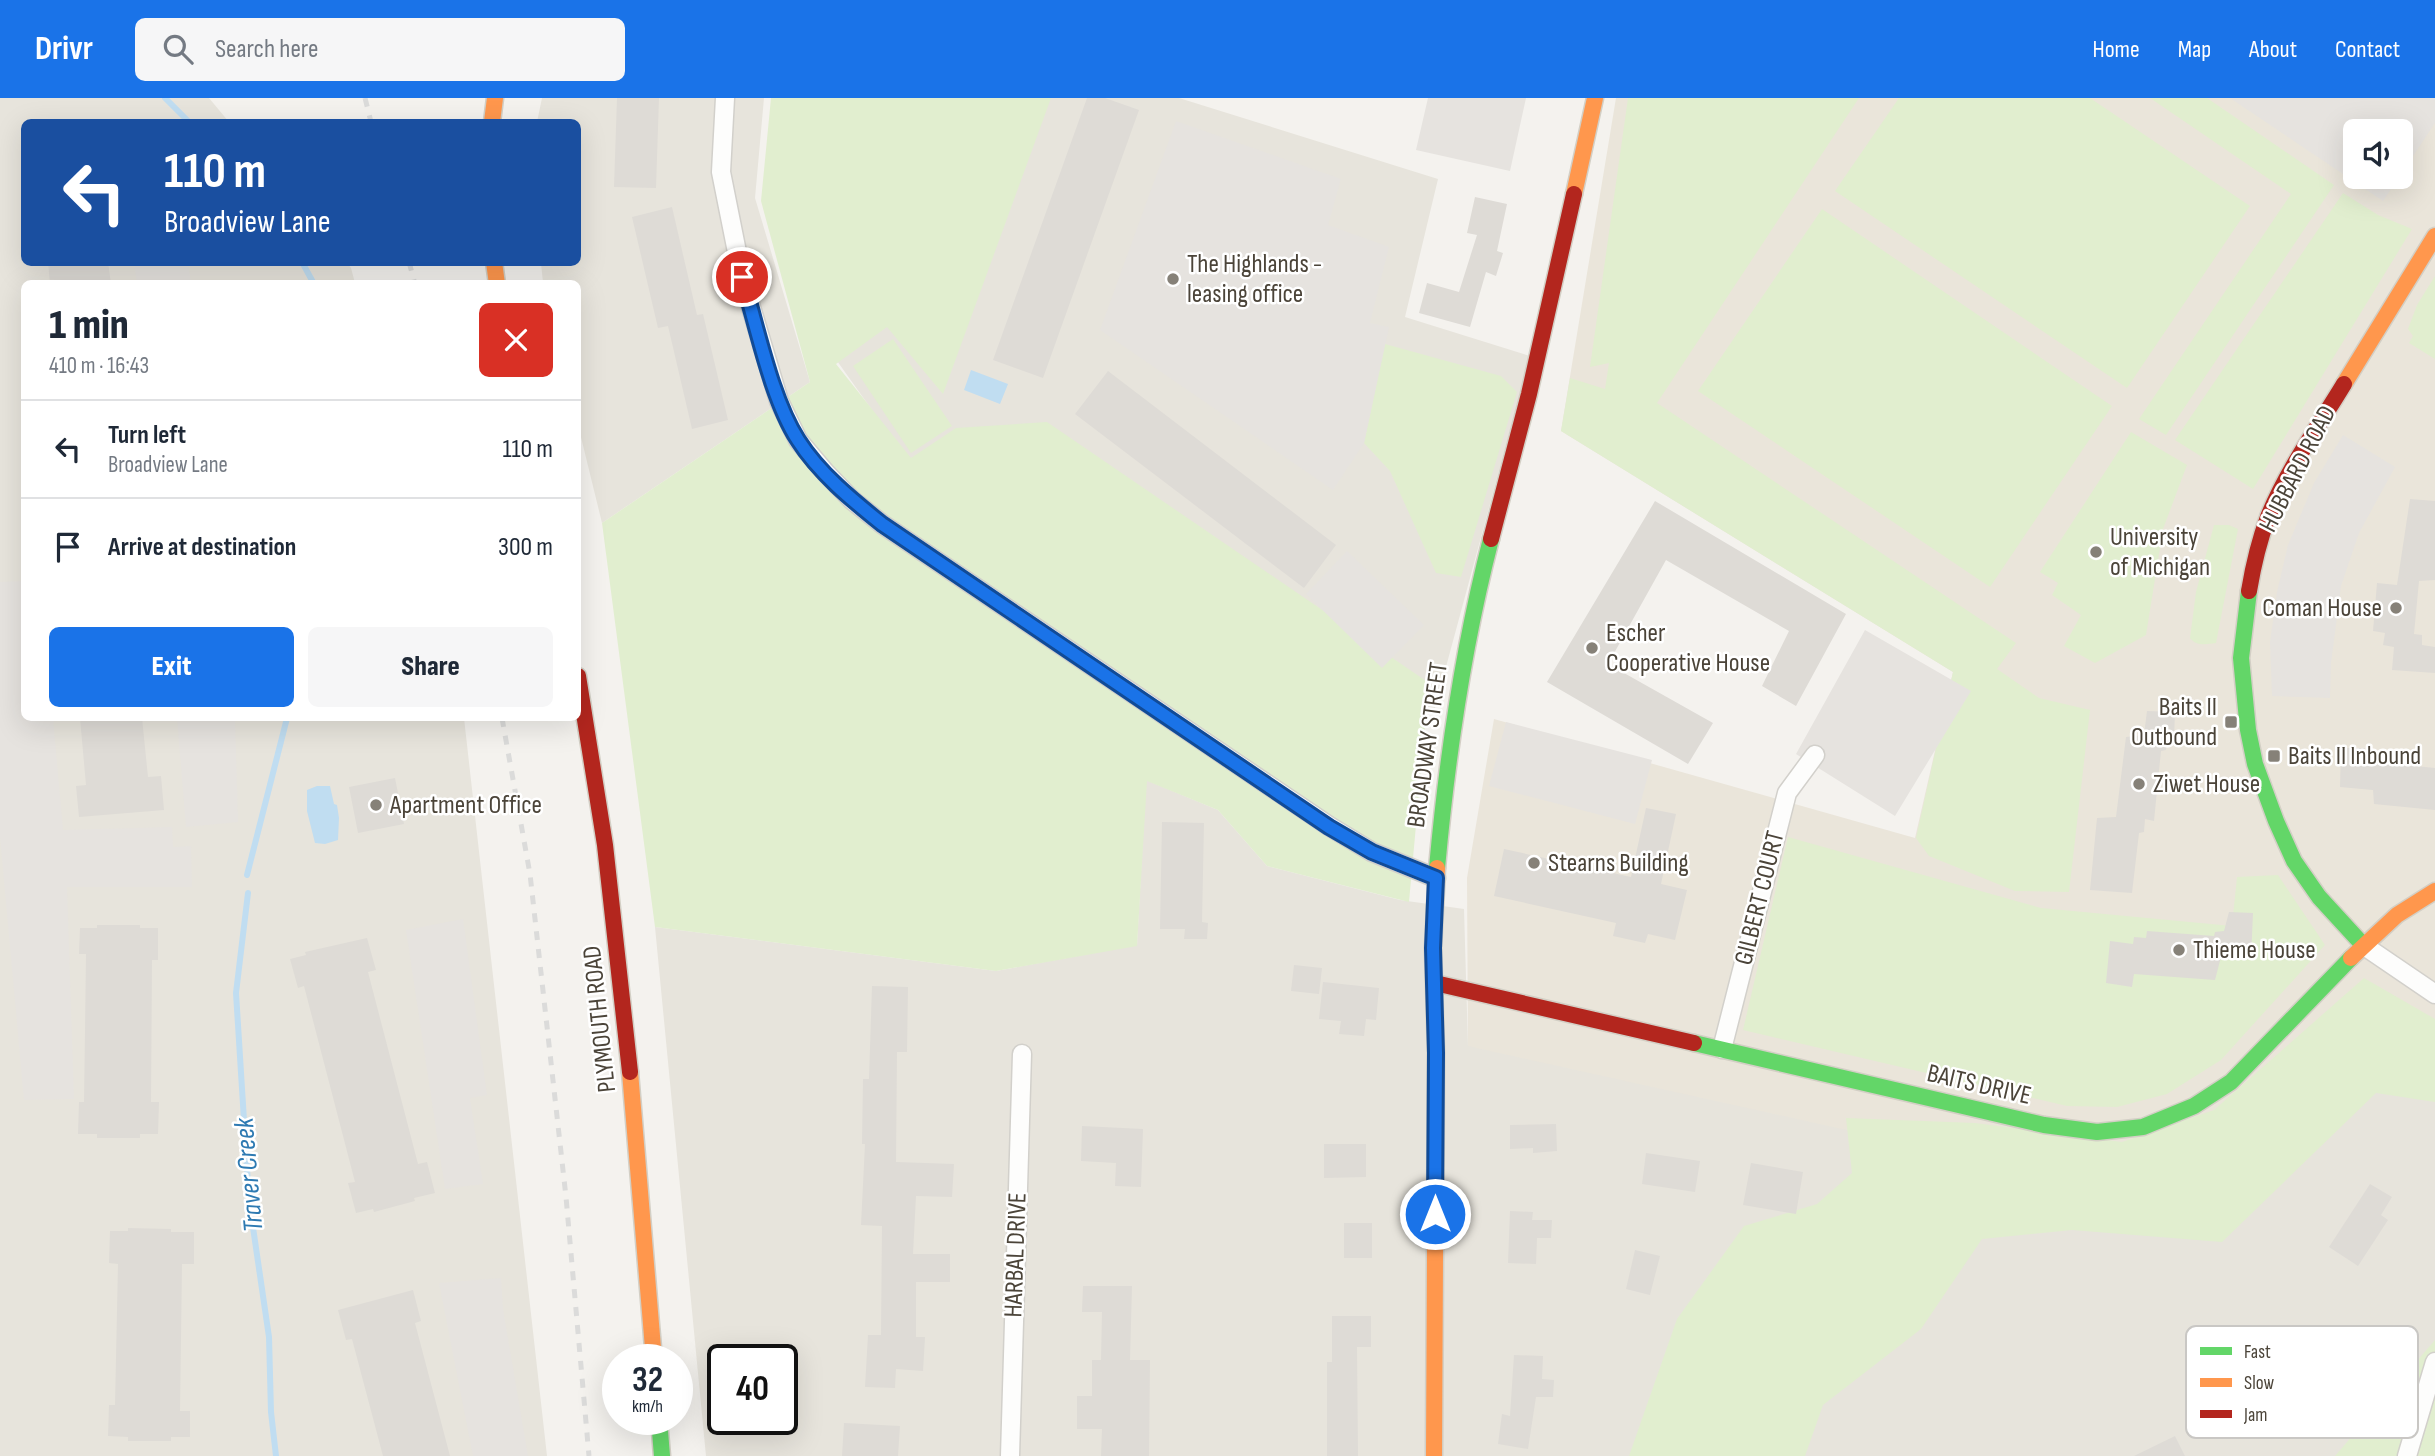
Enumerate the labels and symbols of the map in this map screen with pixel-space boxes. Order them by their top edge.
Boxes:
pin [712,247,772,307]
place label: The Highlands - leasing office [1187,249,1322,310]
marker: The Highlands - leasing office [1165,271,1181,287]
street label: HUBBARD ROAD [2253,401,2343,537]
place label: University of Michigan [2110,522,2210,583]
marker: University of Michigan [2088,544,2104,560]
place label: Coman House [2262,593,2382,624]
marker: Coman House [2388,600,2404,616]
place label: Escher Cooperative House [1606,618,1770,679]
marker: Escher Cooperative House [1584,640,1600,656]
street label: BROADWAY STREET [1401,660,1455,830]
place label: Baits II Outbound [2131,692,2217,753]
marker: Baits II Outbound [2223,714,2239,730]
place label: Baits II Inbound [2288,741,2421,772]
marker: Baits II Inbound [2266,748,2282,764]
place label: Ziwet House [2153,769,2260,800]
marker: Ziwet House [2131,776,2147,792]
place label: Apartment Office [389,790,542,821]
marker: Apartment Office [368,797,384,813]
street label: GILBERT COURT [1728,828,1792,968]
place label: Stearns Building [1548,848,1689,879]
marker: Stearns Building [1526,855,1542,871]
place label: Thieme House [2193,935,2316,966]
marker: Thieme House [2171,942,2187,958]
street label: PLYMOUTH ROAD [577,944,623,1094]
street label: BAITS DRIVE [1924,1058,2034,1112]
water label: Traver Creek [227,1115,270,1233]
position arrow [1398,1177,1472,1251]
street label: HARBAL DRIVE [998,1192,1034,1318]
legend [2186,1326,2418,1438]
text: Fast [2244,1341,2271,1364]
speed limit sign: 40 [707,1344,798,1435]
text: Slow [2244,1372,2274,1395]
text: Jam [2243,1404,2267,1427]

